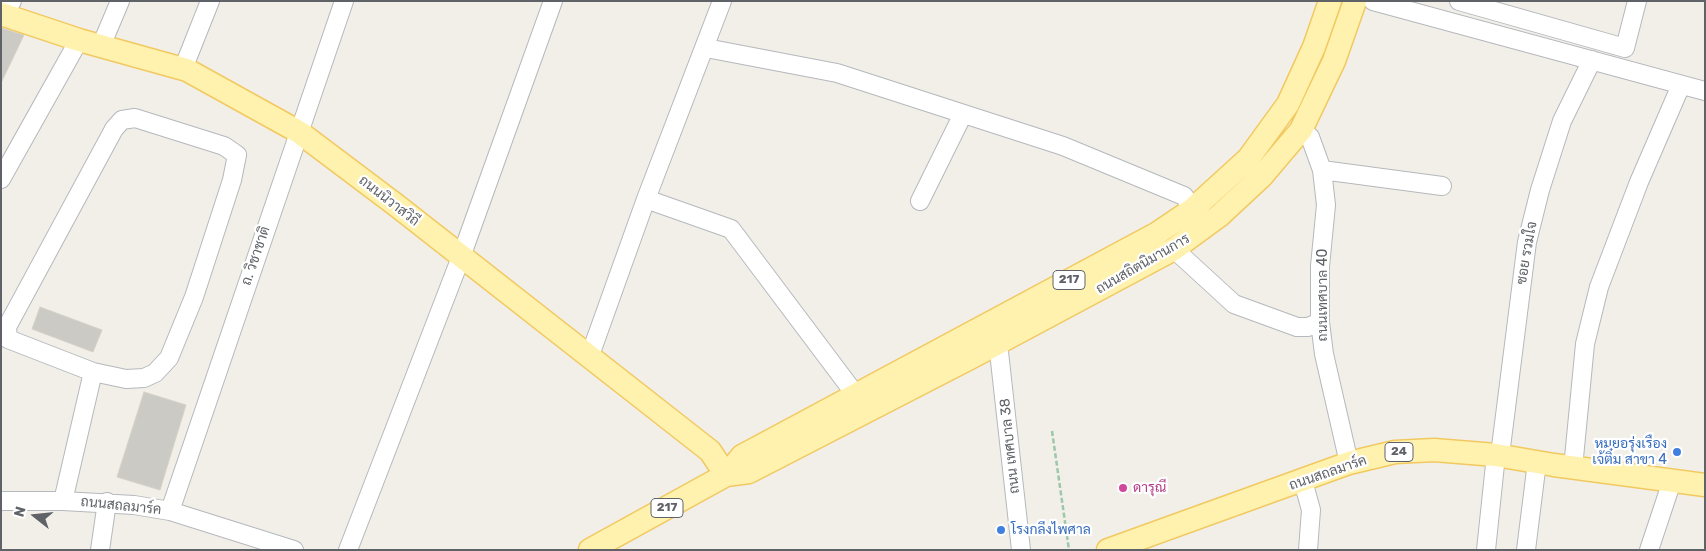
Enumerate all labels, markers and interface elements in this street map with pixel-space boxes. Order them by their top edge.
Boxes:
street label: ถนนนิวาสวิถี [355,172,423,230]
street label: ซอย รวมใจ [1513,220,1541,286]
street label: ถ. วิชาชาติ [238,224,274,288]
street label: ถนนสถิตนิมานการ [1093,230,1193,298]
street label: ถนนเทศบาล 40 [1315,249,1331,341]
road number: 217 [1053,270,1085,290]
street label: ถนน เทศบาล 38 [997,397,1023,495]
place label: หมูยอรุ่งเรือง เจ้ติ๋ม สาขา 4 [1592,436,1667,468]
road number: 24 [1385,442,1413,462]
marker: หมูยอรุ่งเรือง เจ้ติ๋ม สาขา 4 [1671,446,1683,458]
street label: ถนนสถลมาร์ค [1287,452,1369,494]
place label: ดารุณี [1133,480,1166,496]
marker: ดารุณี [1117,482,1129,494]
north arrow [10,491,60,541]
street label: ถนนสถลมาร์ค [80,493,162,519]
road number: 217 [651,498,683,518]
text: N [11,505,30,519]
place label: โรงกลึงไพศาล [1011,522,1091,538]
marker: โรงกลึงไพศาล [995,524,1007,536]

